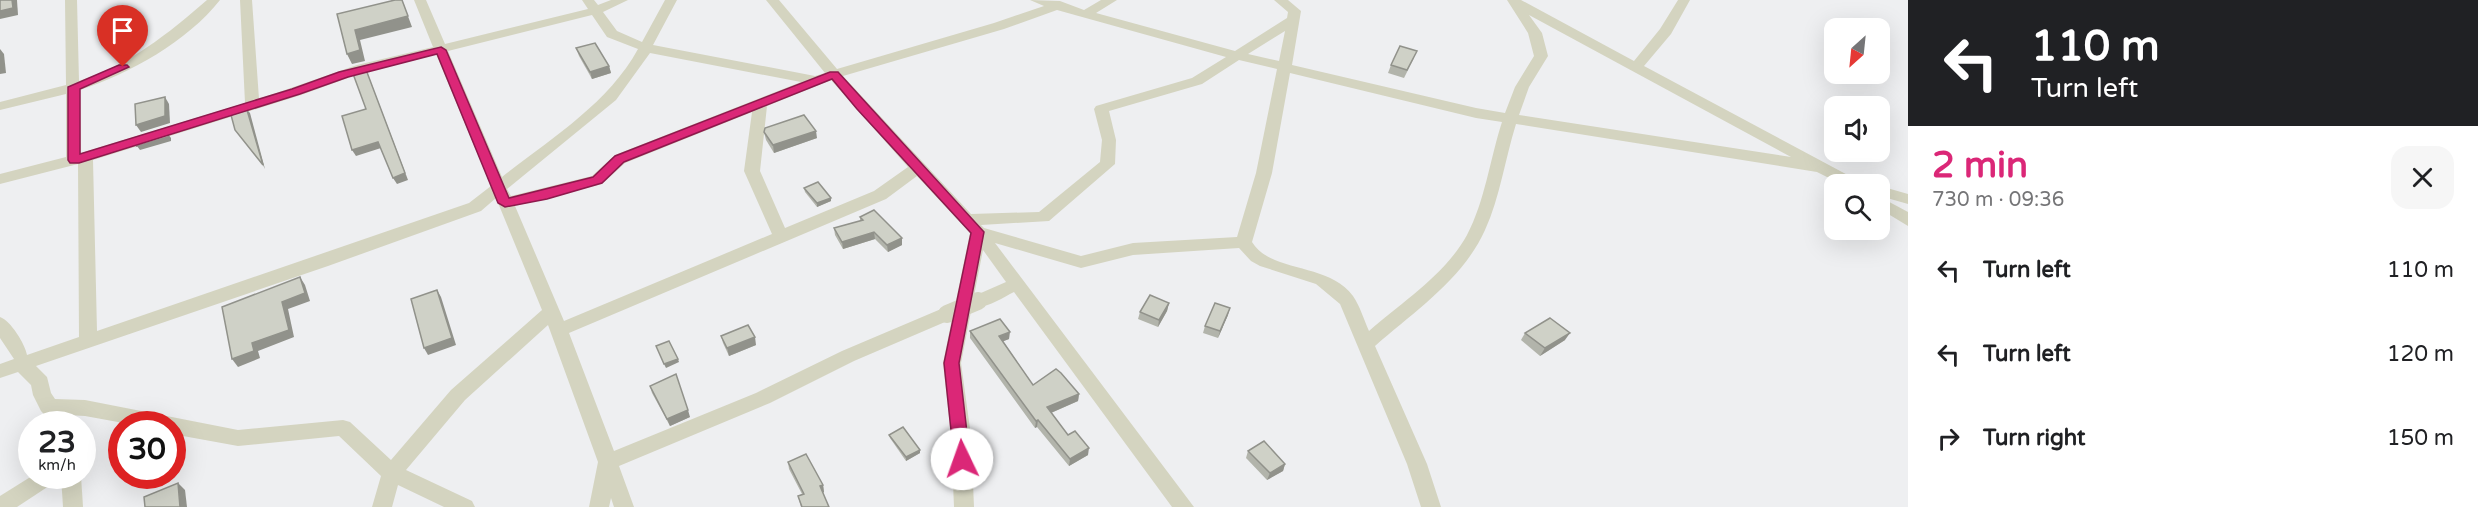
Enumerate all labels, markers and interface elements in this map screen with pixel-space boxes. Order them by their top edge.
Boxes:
pin [97,5,148,67]
icon: arrive [106,14,139,47]
north arrow [1824,18,1890,84]
map controls [1824,18,1890,240]
text: 110 m [2031,21,2160,72]
icon: left [1932,24,2010,102]
text: Turn left [2031,72,2138,105]
button: sound [1824,96,1890,162]
text: 2 min [1932,144,2028,187]
button: close [2391,146,2454,209]
button: search [1824,174,1890,240]
text: 730 m · 09:36 [1932,188,2064,212]
icon: left [1932,254,1965,287]
text: Turn left [1983,257,2071,283]
text: 110 m [2387,257,2454,283]
icon: left [1932,338,1965,371]
text: Turn left [1983,341,2071,367]
text: 120 m [2387,341,2454,367]
speed limit sign: 30 [108,411,186,489]
icon: right [1932,422,1965,455]
text: 23 [38,424,76,461]
text: Turn right [1983,425,2085,451]
text: 150 m [2387,425,2454,451]
position arrow [930,427,994,491]
text: km/h [38,456,76,474]

